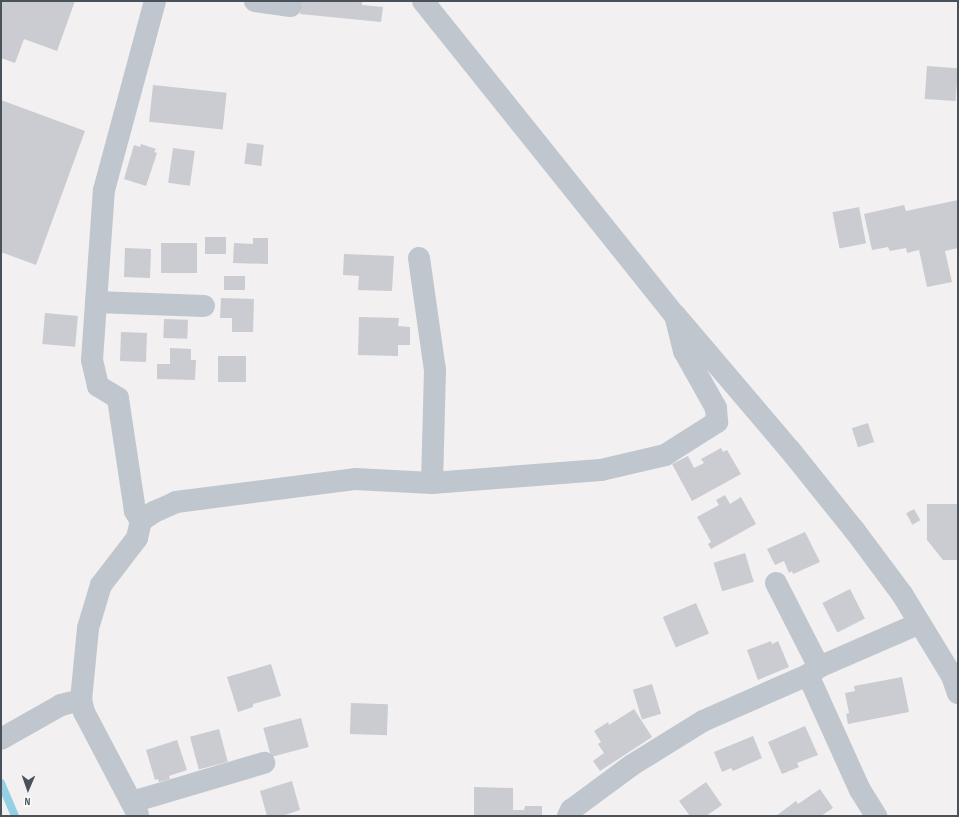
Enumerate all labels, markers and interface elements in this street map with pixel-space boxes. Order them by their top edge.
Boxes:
north arrow [8,769,48,809]
text: N [24,795,31,808]

